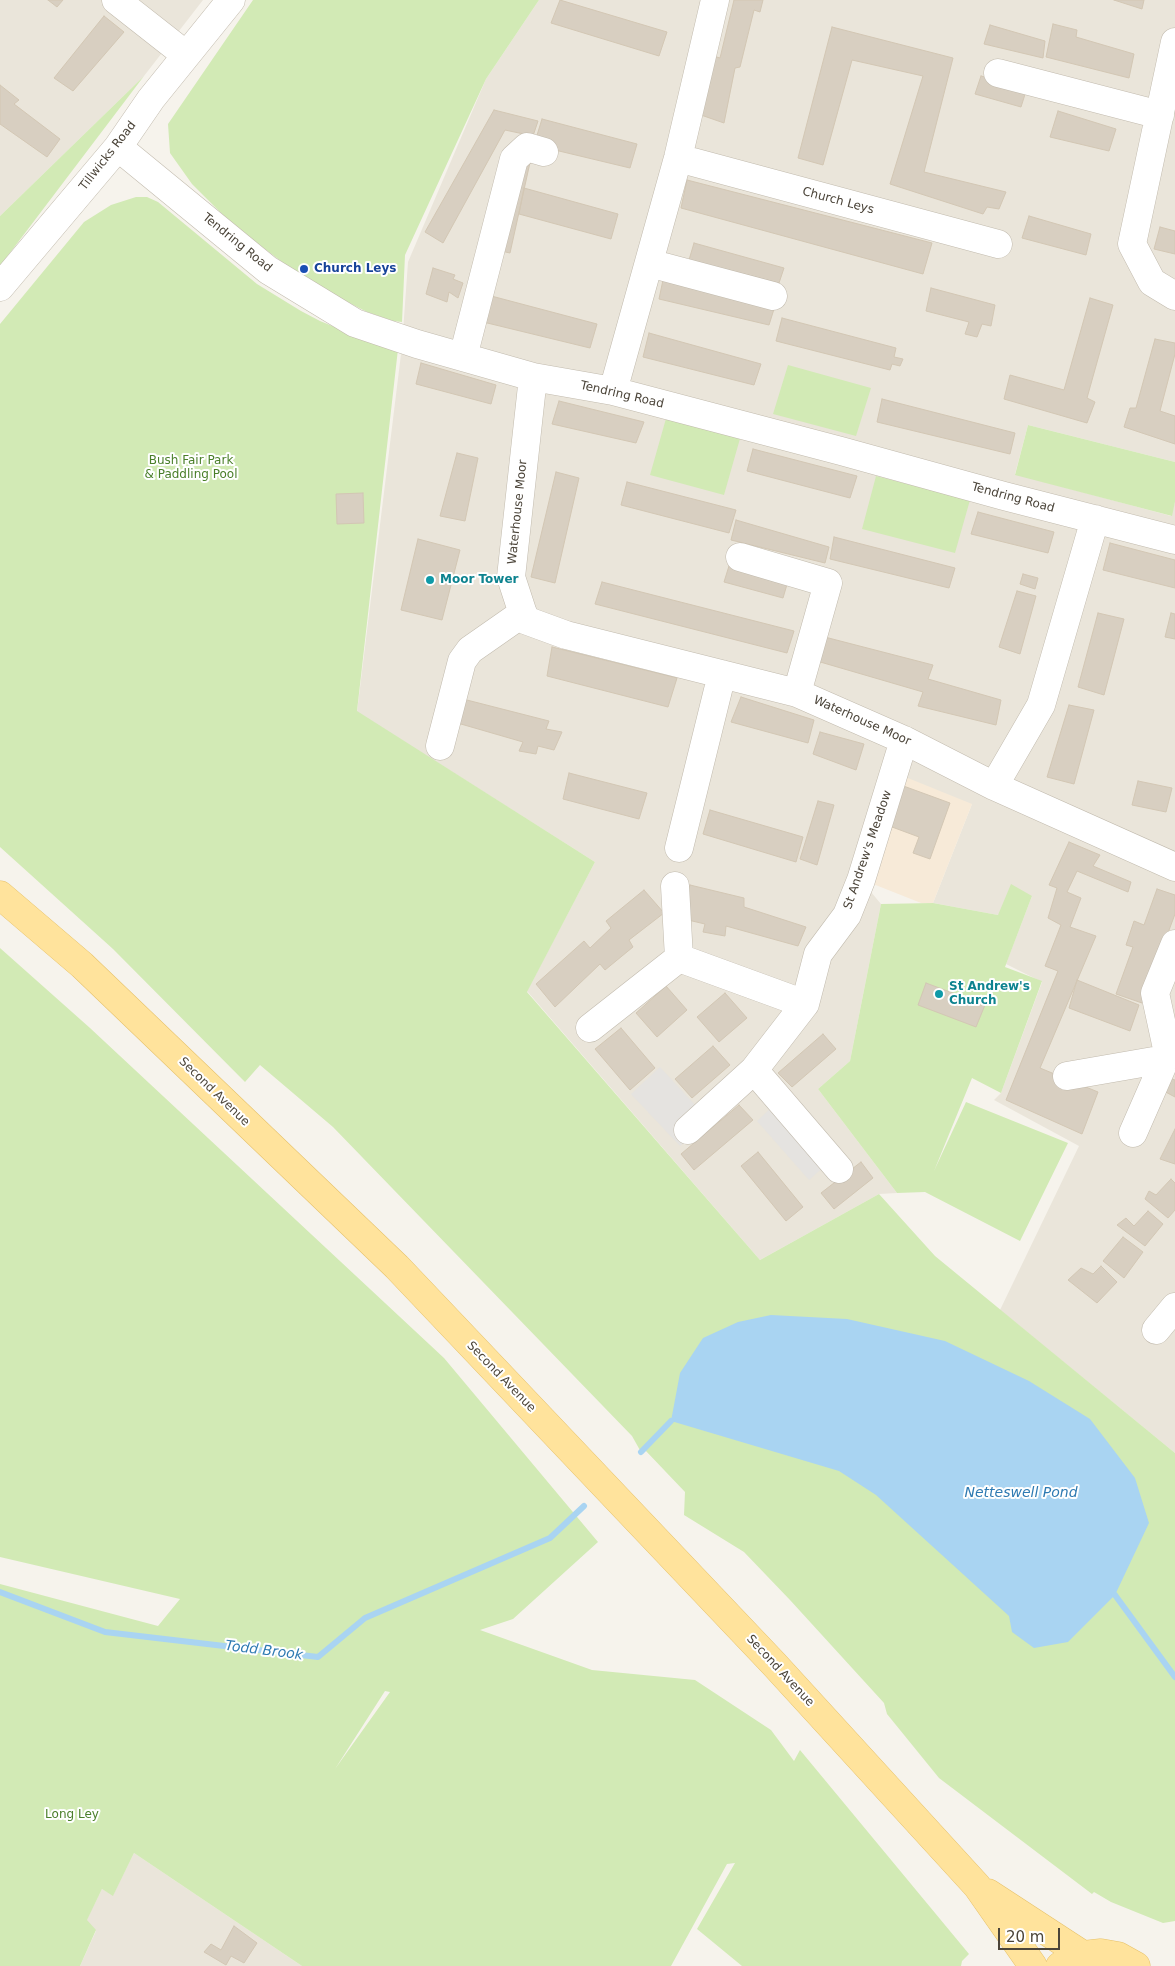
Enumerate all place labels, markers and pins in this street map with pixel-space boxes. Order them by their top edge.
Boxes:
place label: Church Leys [314,262,396,276]
marker: Church Leys [298,263,310,275]
place label: Moor Tower [440,573,519,587]
marker: Moor Tower [424,574,436,586]
place label: St Andrew's Church [949,980,1030,1008]
marker: St Andrew's Church [933,988,945,1000]

